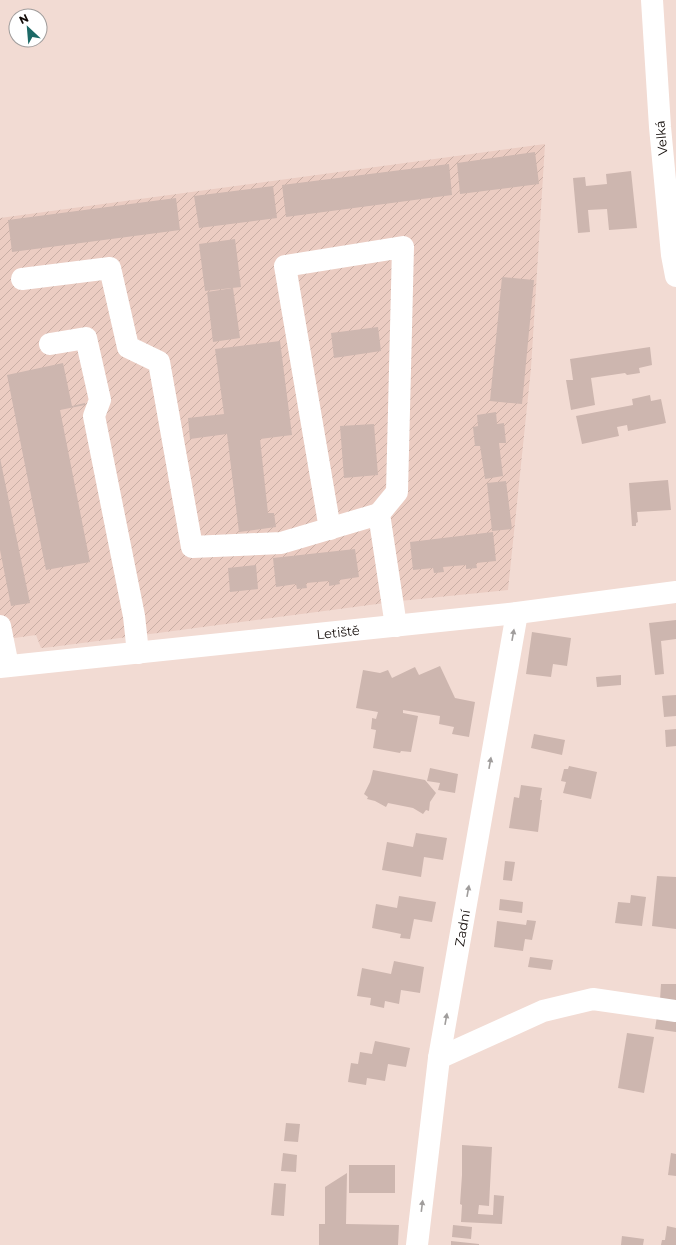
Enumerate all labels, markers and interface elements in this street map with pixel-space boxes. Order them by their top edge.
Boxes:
north arrow [8,8,48,48]
text: N [17,11,31,27]
street label: Velká [652,120,670,156]
street label: Letiště [316,622,361,642]
one-way arrow [510,629,516,641]
one-way arrow [488,757,494,769]
one-way arrow [465,885,471,897]
street label: Zadní [451,908,473,948]
one-way arrow [443,1013,449,1026]
one-way arrow [418,1200,425,1212]

